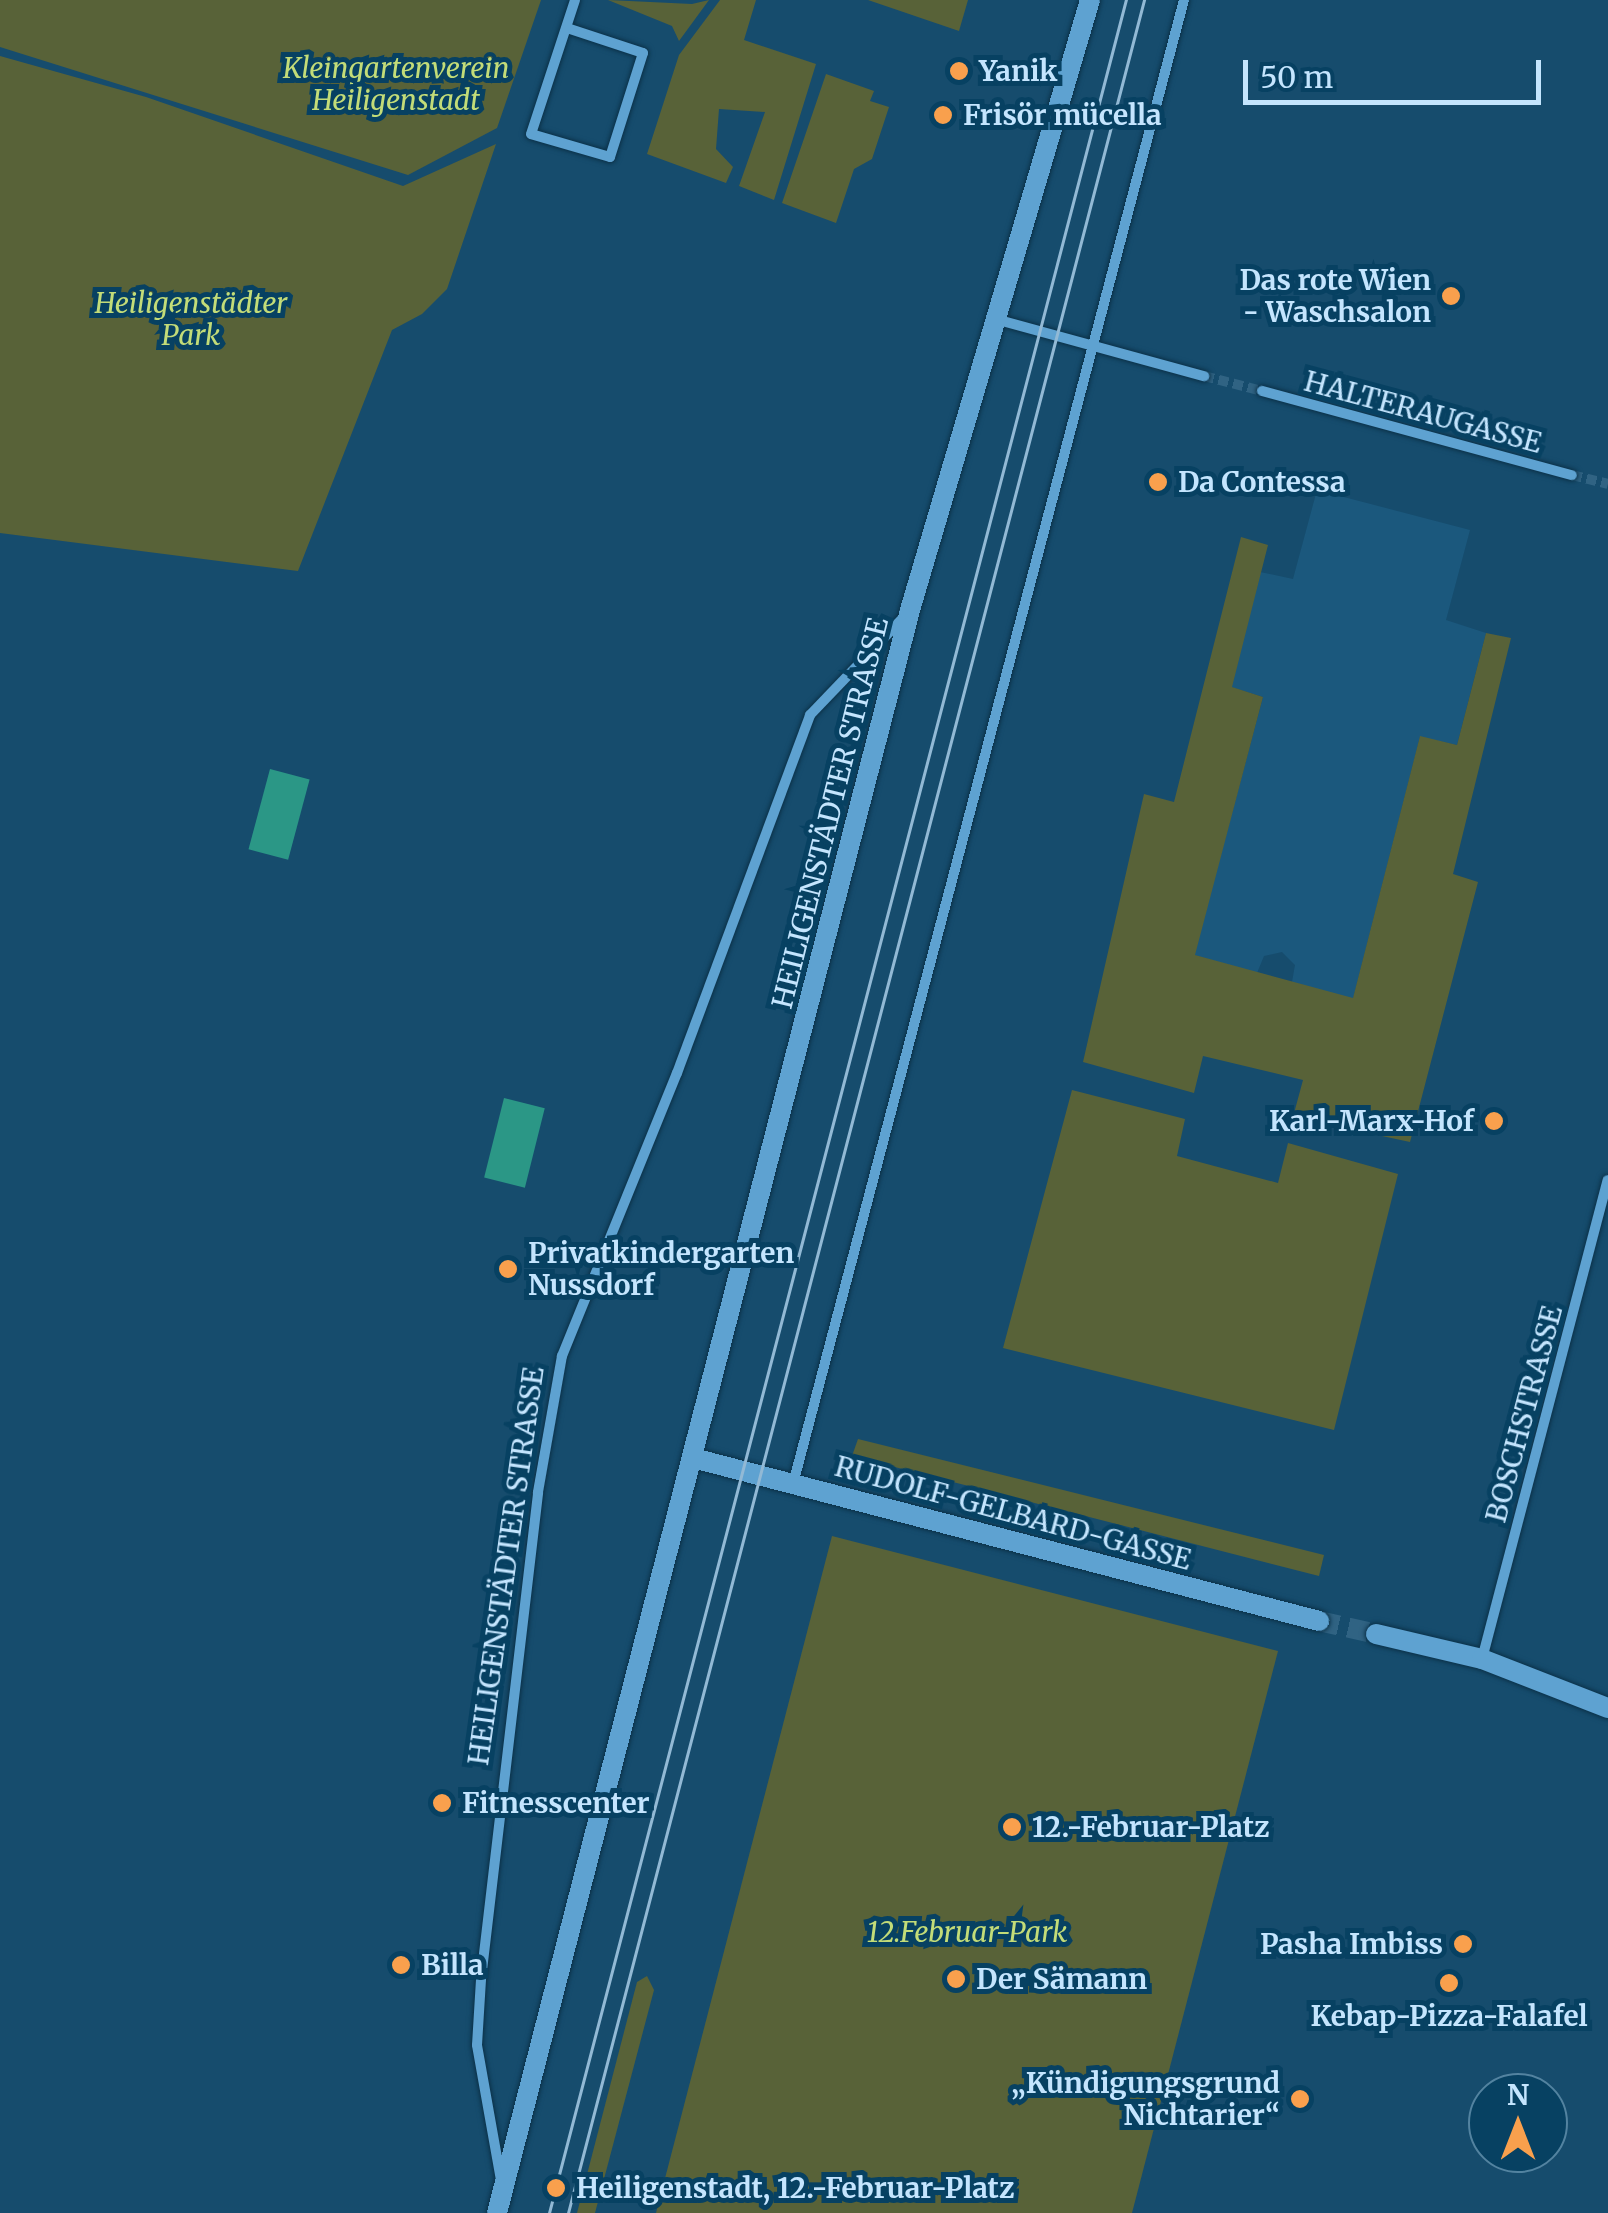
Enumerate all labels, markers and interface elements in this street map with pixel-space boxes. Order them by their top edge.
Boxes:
scale bar [1248,40,1546,102]
park label: Kleingartenverein Heiligenstadt [283,51,509,117]
place label: Yanik [979,54,1057,88]
text: 50 m [1260,58,1333,96]
marker: Yanik [948,60,970,82]
place label: Frisör mücella [963,98,1162,132]
marker: Frisör mücella [932,104,954,126]
place label: Das rote Wien - Waschsalon [1239,263,1431,329]
marker: Das rote Wien - Waschsalon [1440,285,1462,307]
park label: Heiligenstädter Park [95,286,287,352]
street label: HALTERAUGASSE [1301,364,1545,460]
place label: Da Contessa [1178,465,1346,499]
marker: Da Contessa [1147,471,1169,493]
street label: HEILIGENSTÄDTER STRASSE [765,614,895,1012]
place label: Karl-Marx-Hof [1269,1104,1474,1138]
marker: Karl-Marx-Hof [1483,1110,1505,1132]
place label: Privatkindergarten Nussdorf [528,1236,794,1302]
marker: Privatkindergarten Nussdorf [497,1258,519,1280]
street label: BOSCHSTRASSE [1479,1302,1569,1526]
street label: HEILIGENSTÄDTER STRASSE [461,1365,551,1767]
street label: RUDOLF-GELBARD-GASSE [831,1449,1195,1577]
place label: Fitnesscenter [462,1786,649,1820]
marker: Fitnesscenter [431,1792,453,1814]
place label: 12.-Februar-Platz [1032,1810,1269,1844]
marker: 12.-Februar-Platz [1001,1816,1023,1838]
park label: 12.Februar-Park [867,1915,1067,1949]
place label: Pasha Imbiss [1260,1927,1443,1961]
marker: Pasha Imbiss [1452,1933,1474,1955]
place label: Billa [421,1948,484,1982]
marker: Billa [390,1954,412,1976]
place label: Der Sämann [976,1962,1147,1996]
marker: Der Sämann [945,1968,967,1990]
marker: Kebap-Pizza-Falafel [1438,1972,1460,1994]
place label: Kebap-Pizza-Falafel [1310,1999,1588,2033]
place label: „Kündigungsgrund Nichtarier“ [1011,2066,1280,2132]
north arrow [1468,2073,1568,2173]
text: N [1507,2077,1529,2113]
marker: „Kündigungsgrund Nichtarier“ [1289,2088,1311,2110]
place label: Heiligenstadt, 12.-Februar-Platz [576,2171,1014,2205]
marker: Heiligenstadt, 12.-Februar-Platz [545,2177,567,2199]

